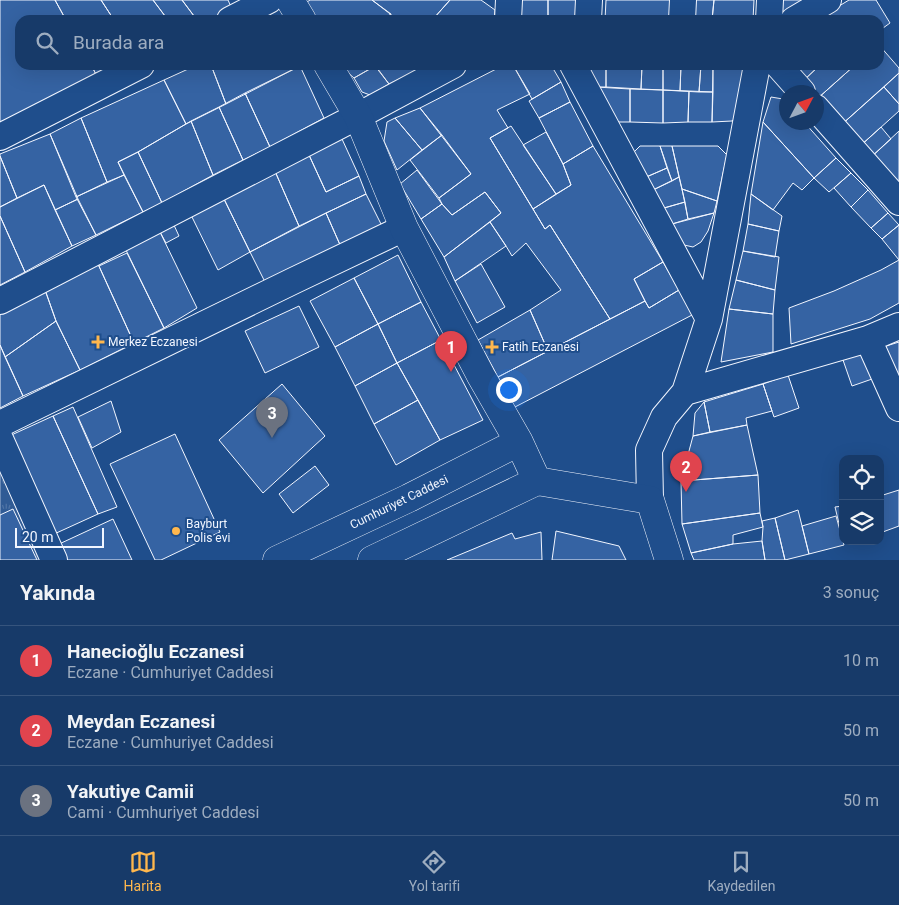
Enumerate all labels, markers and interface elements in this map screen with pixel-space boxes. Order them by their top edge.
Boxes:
search box [15,15,884,70]
icon: search [33,29,61,57]
text: Burada ara [73,31,164,54]
north arrow [779,85,824,130]
pin: 1 [435,331,467,372]
place label: Merkez Eczanesi [108,335,198,349]
marker: Merkez Eczanesi [92,336,104,348]
place label: Fatih Eczanesi [502,340,579,354]
marker: Fatih Eczanesi [486,341,498,353]
your location [496,377,522,403]
pin: 3 [256,397,288,438]
pin: 2 [670,451,702,492]
map controls [839,455,884,545]
button: locate [839,455,884,500]
street label: Cumhuriyet Caddesi [348,472,450,532]
button: layers [839,500,884,545]
place label: Bayburt Polis evi [186,517,230,545]
scale bar [15,525,104,548]
marker: Bayburt Polis evi [170,525,182,537]
text: 20 m [22,529,54,545]
text: Yakında [20,581,95,605]
text: 3 sonuç [823,583,879,602]
text: Hanecioğlu Eczanesi [67,640,244,663]
text: 1 [31,651,41,670]
text: 10 m [843,651,879,670]
text: Eczane · Cumhuriyet Caddesi [67,663,274,682]
text: Meydan Eczanesi [67,710,215,733]
text: 2 [31,721,41,740]
text: 50 m [843,721,879,740]
text: Eczane · Cumhuriyet Caddesi [67,733,274,752]
text: Yakutiye Camii [67,780,194,803]
text: 3 [31,791,41,810]
text: 50 m [843,791,879,810]
text: Cami · Cumhuriyet Caddesi [67,803,259,822]
tab: Harita [124,848,162,894]
tab: Yol tarifi [409,848,460,894]
tab: Kaydedilen [707,848,775,894]

